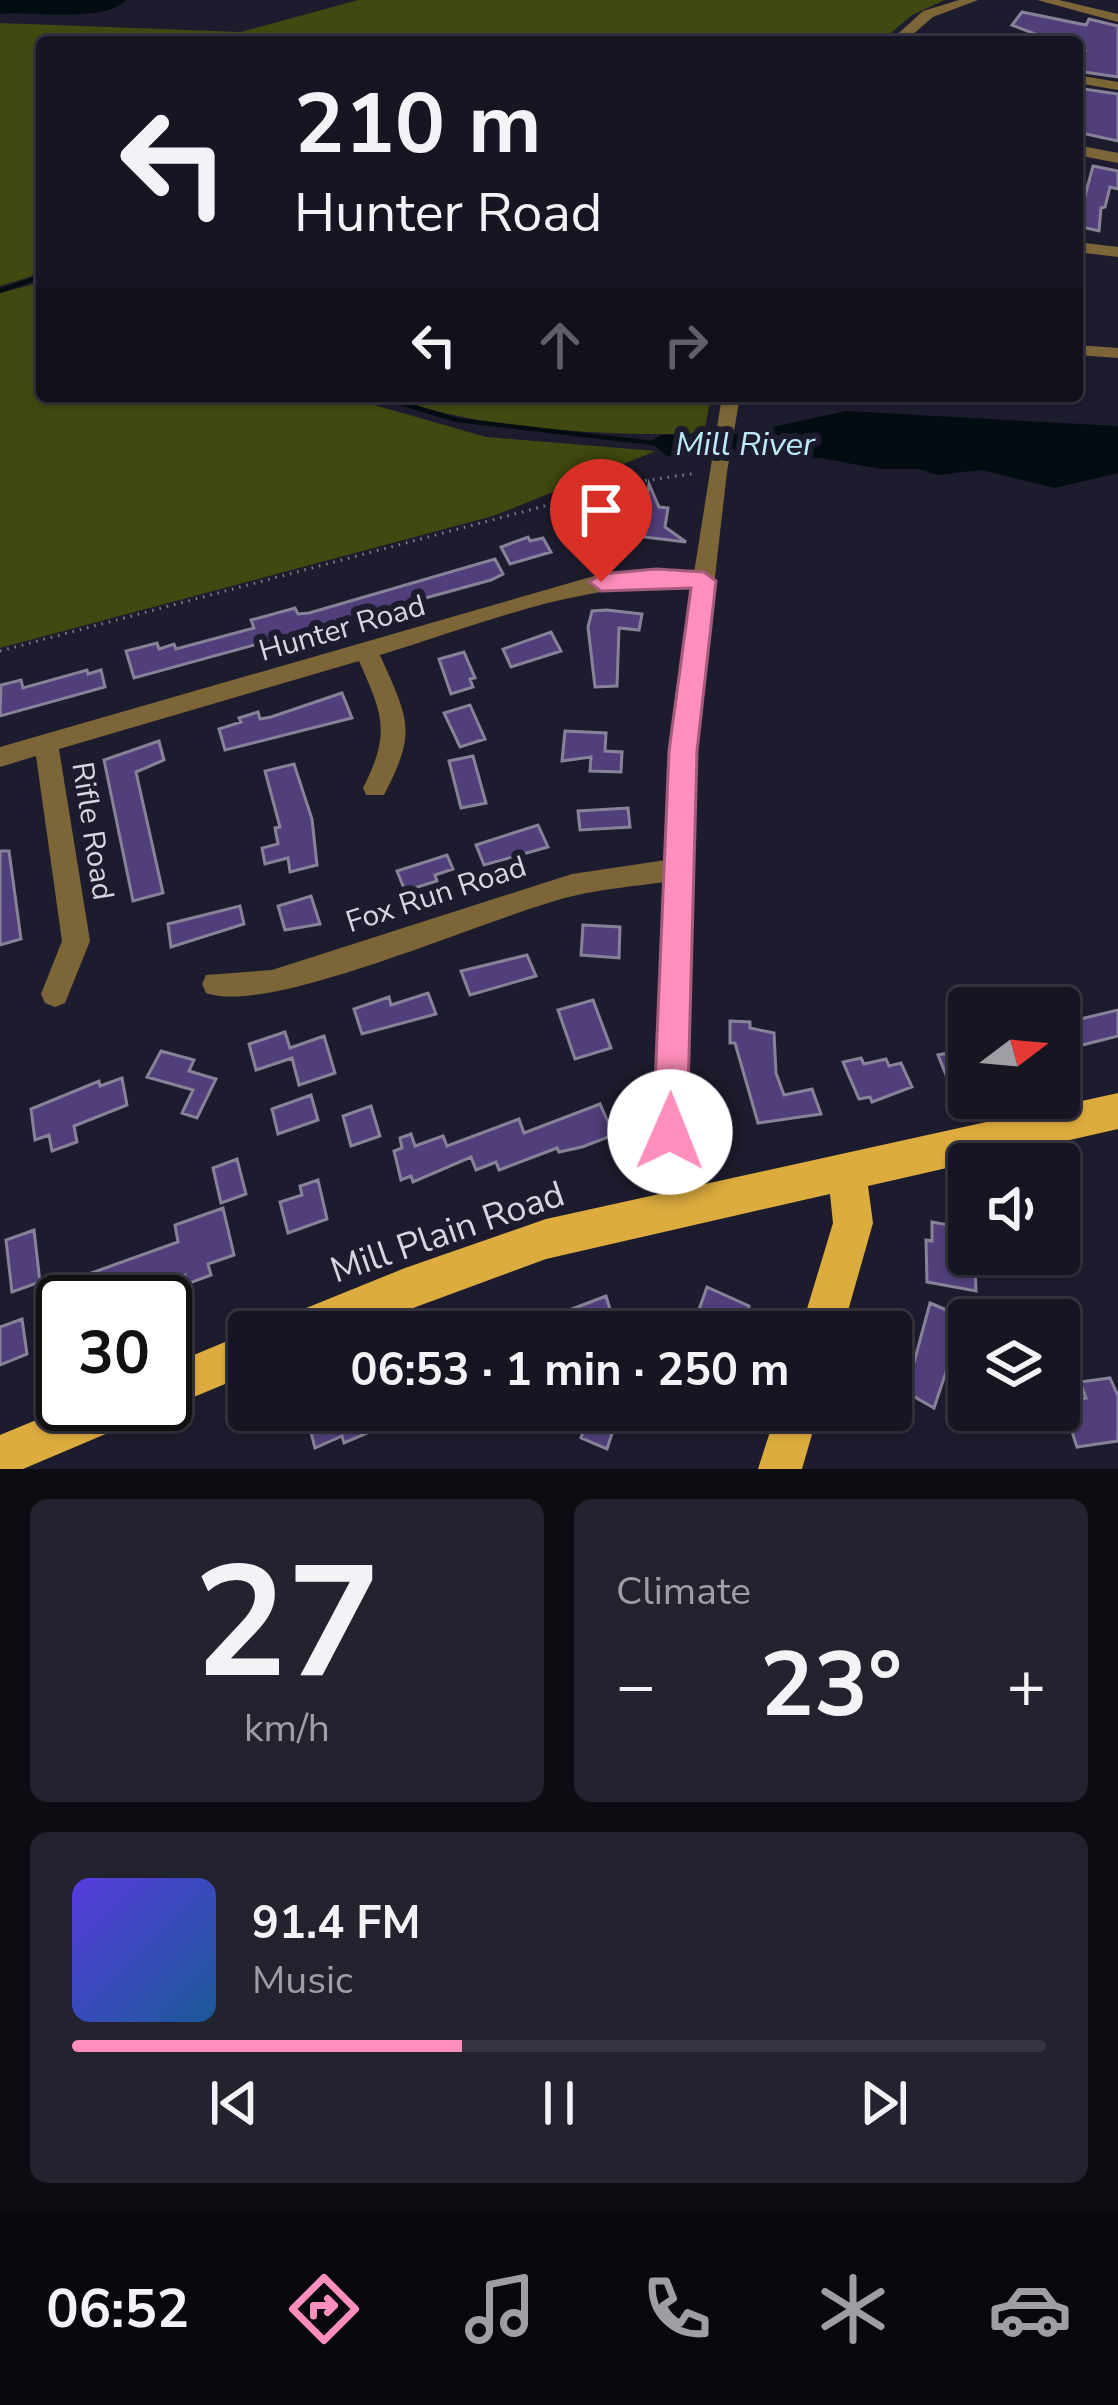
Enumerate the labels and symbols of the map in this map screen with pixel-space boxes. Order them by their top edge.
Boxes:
water label: Mill River [675,422,816,467]
pin [550,459,652,582]
street label: Hunter Road [254,585,430,672]
street label: Rifle Road [61,759,124,903]
street label: Fox Run Road [341,846,531,943]
north arrow [948,987,1080,1119]
position arrow [607,1069,733,1195]
street label: Mill Plain Road [324,1170,571,1295]
speed limit sign: 30 [36,1275,192,1431]

